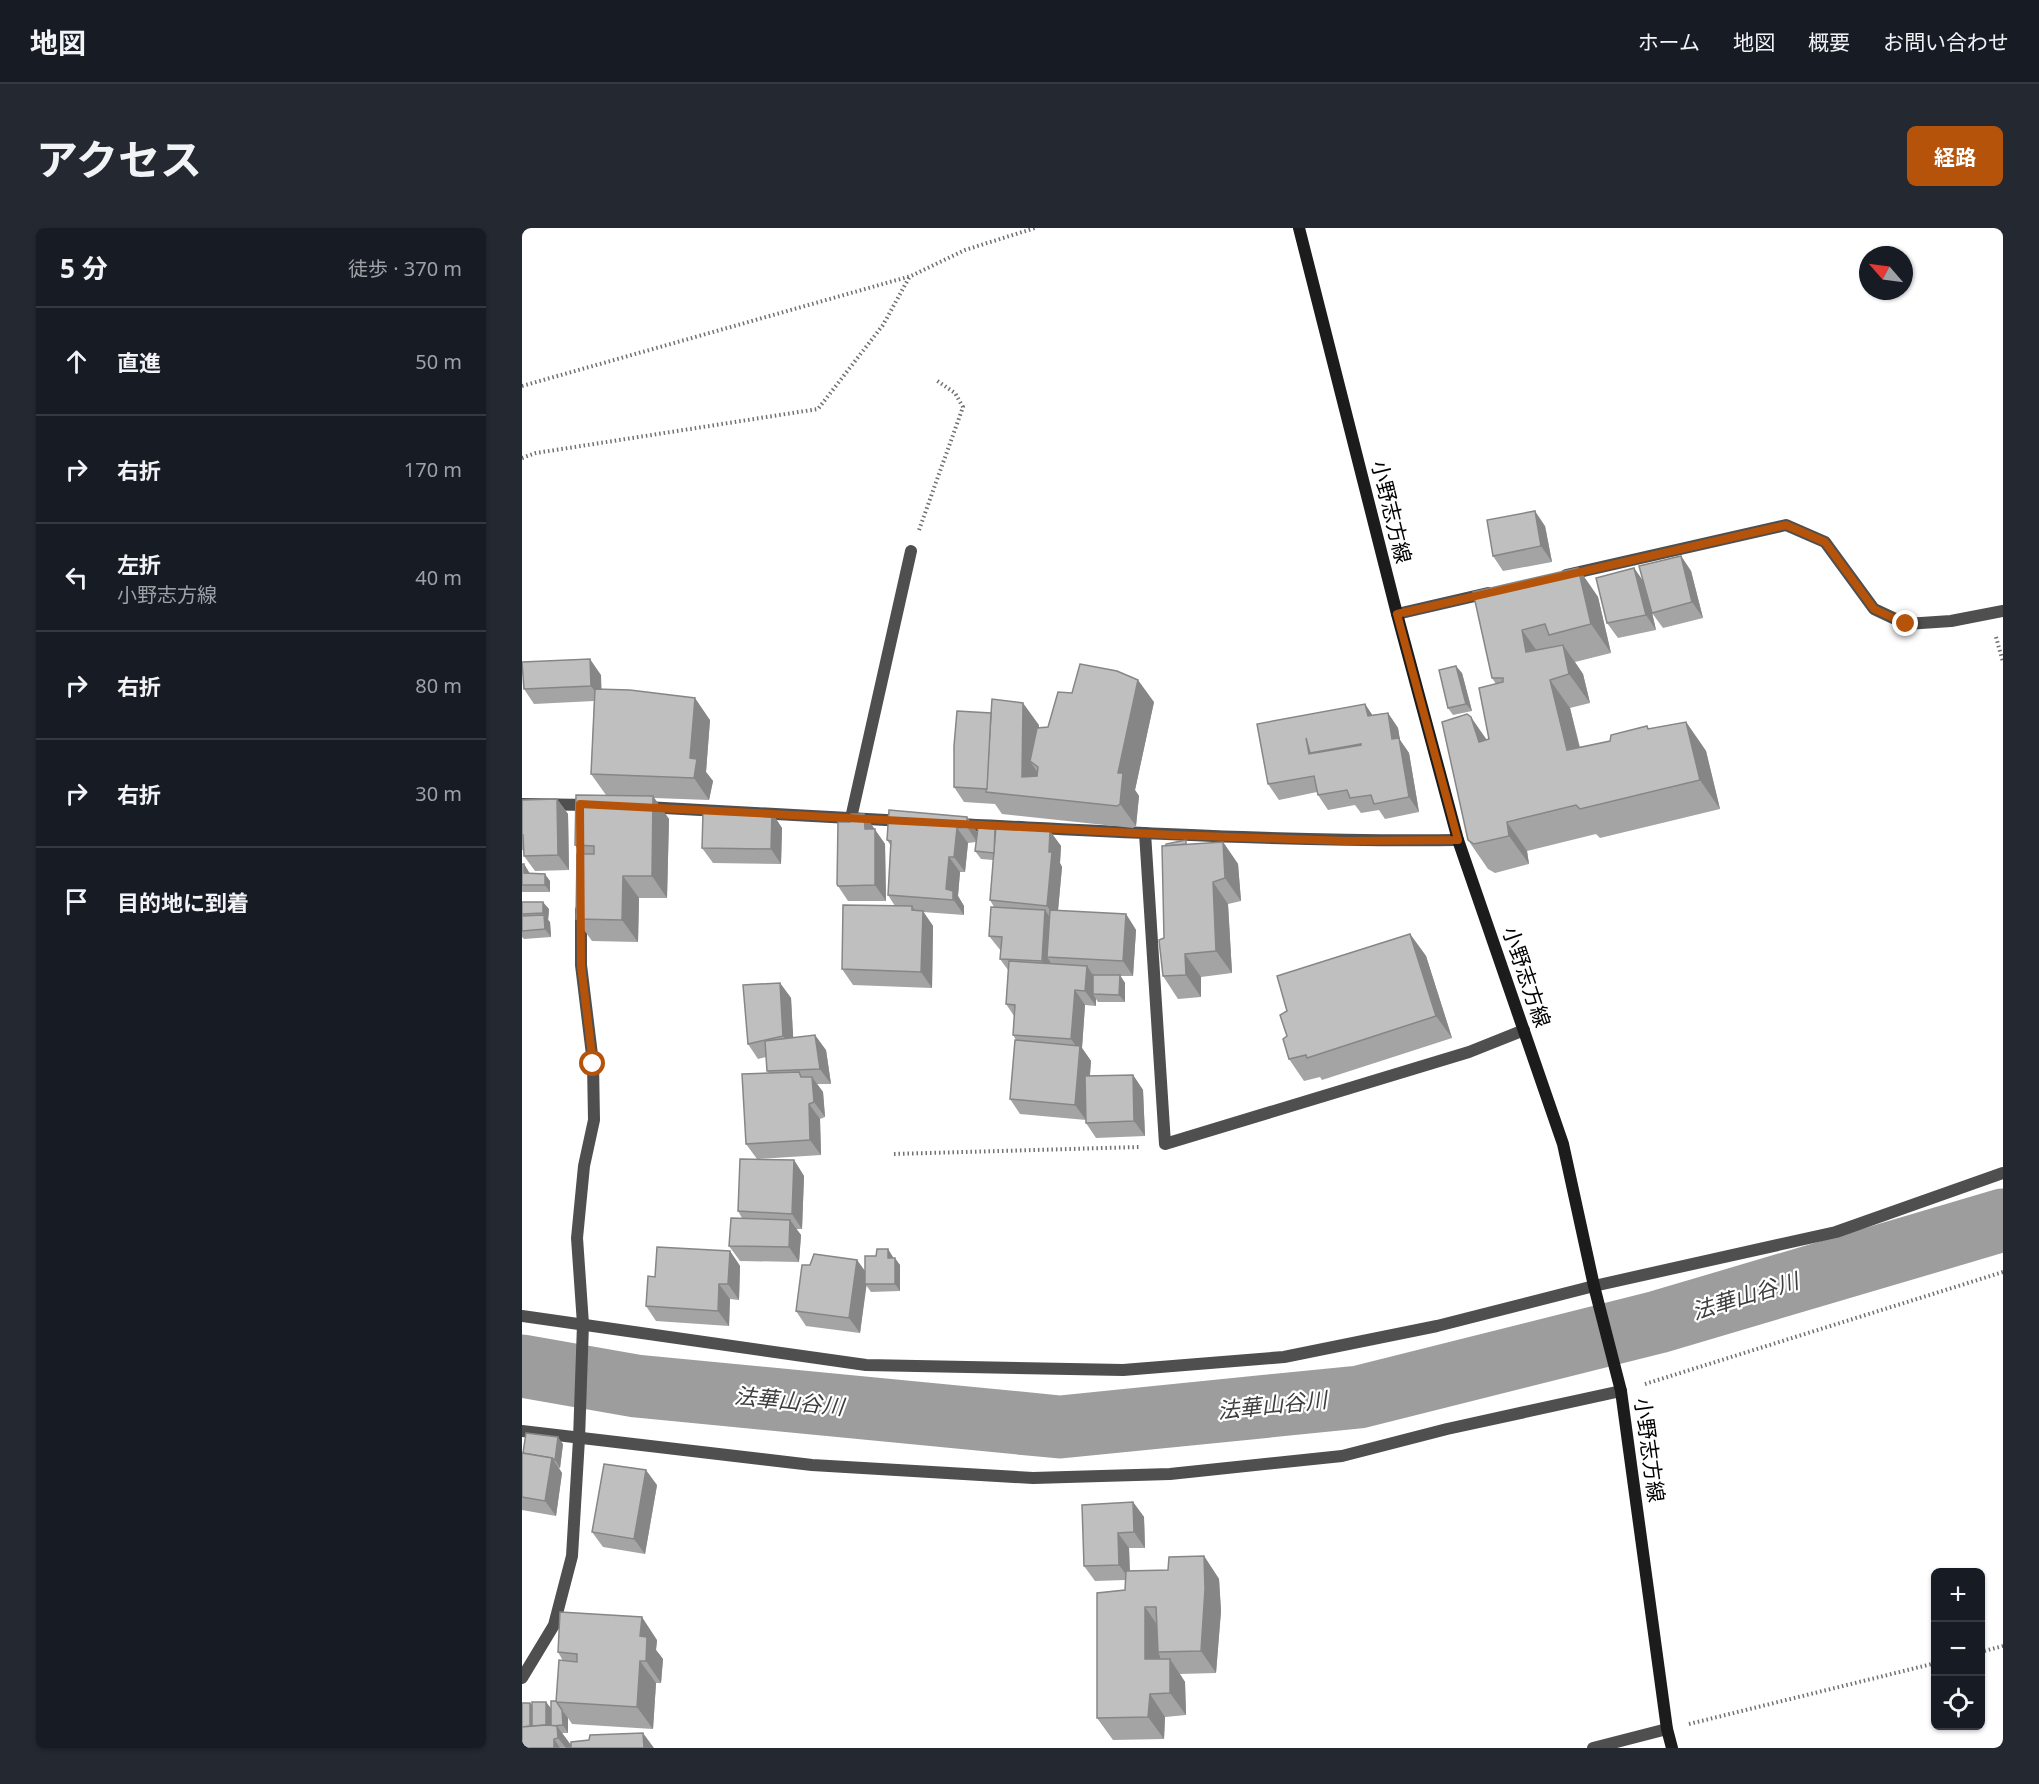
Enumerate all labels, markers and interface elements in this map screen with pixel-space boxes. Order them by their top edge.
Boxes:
text: 地図 [30,23,86,61]
text: ホーム [1638,28,1700,56]
text: 地図 [1733,28,1775,56]
text: 概要 [1808,28,1850,56]
text: お問い合わせ [1883,28,2009,56]
button: 経路 [1907,126,2003,186]
text: アクセス [36,130,202,187]
north arrow [1859,246,1913,300]
text: 5 分 [60,250,108,286]
text: 徒歩 · 370 m [348,255,462,282]
icon: ahead [60,345,93,378]
text: 直進 [117,347,161,377]
text: 50 m [415,348,462,375]
icon: right [60,453,93,486]
text: 右折 [117,455,161,485]
text: 170 m [404,456,462,483]
street label: 小野志方線 [1366,457,1418,566]
text: 左折 [117,549,161,579]
icon: left [60,561,93,594]
text: 40 m [415,564,462,591]
text: 小野志方線 [117,581,217,608]
route end [1892,610,1918,636]
icon: right [60,669,93,702]
text: 右折 [117,671,161,701]
text: 80 m [415,672,462,699]
icon: right [60,777,93,810]
text: 右折 [117,779,161,809]
text: 30 m [415,780,462,807]
icon: arrive [60,885,93,918]
text: 目的地に到着 [117,887,249,917]
street label: 小野志方線 [1497,922,1557,1031]
route start [579,1050,605,1076]
water label: 法華山谷川 [1688,1264,1804,1325]
water label: 法華山谷川 [733,1379,847,1421]
water label: 法華山谷川 [1216,1383,1330,1425]
street label: 小野志方線 [1629,1396,1671,1504]
map controls [1931,1568,1985,1730]
button: + [1931,1568,1985,1622]
button: − [1931,1622,1985,1676]
button: locate [1931,1676,1985,1730]

